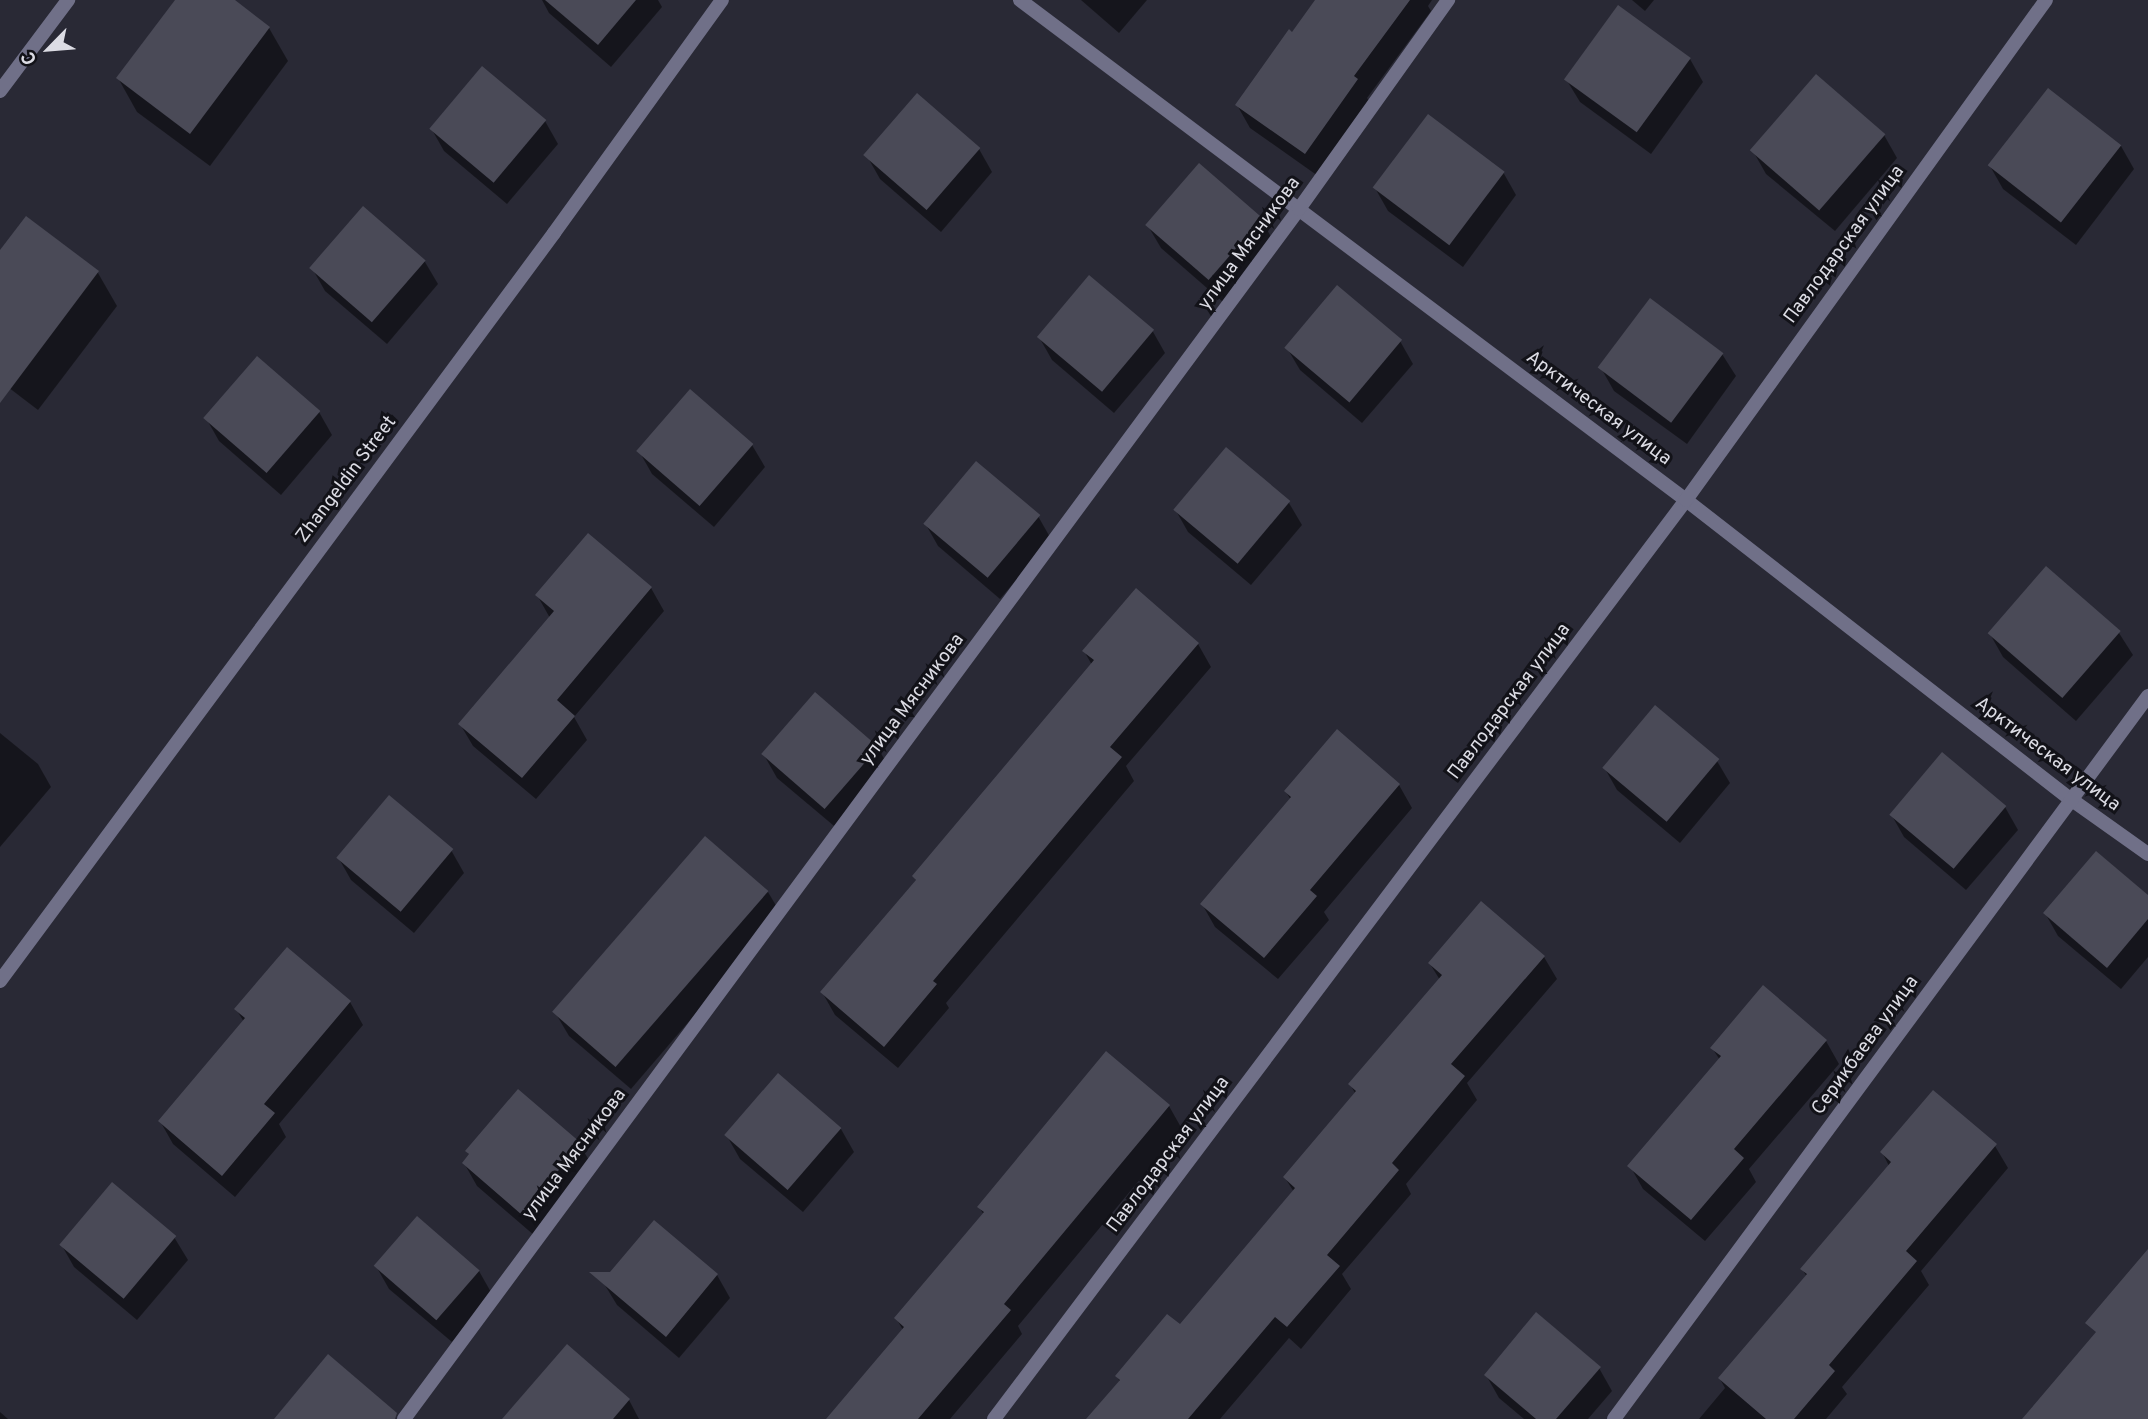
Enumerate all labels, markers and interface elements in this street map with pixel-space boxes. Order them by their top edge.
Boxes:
north arrow [14,14,84,84]
text: С [17,47,43,68]
street label: Павлодарская улица [1780,162,1910,328]
street label: улица Мясникова [1194,173,1306,315]
street label: Арктическая улица [1521,347,1675,471]
street label: Zhangeldin Street [292,412,402,548]
street label: Павлодарская улица [1444,619,1576,785]
street label: улица Мясникова [856,630,970,770]
street label: Арктическая улица [1970,693,2124,817]
street label: Серикбаева улица [1808,972,1924,1120]
street label: Павлодарская улица [1103,1072,1235,1238]
street label: улица Мясникова [518,1085,632,1225]

